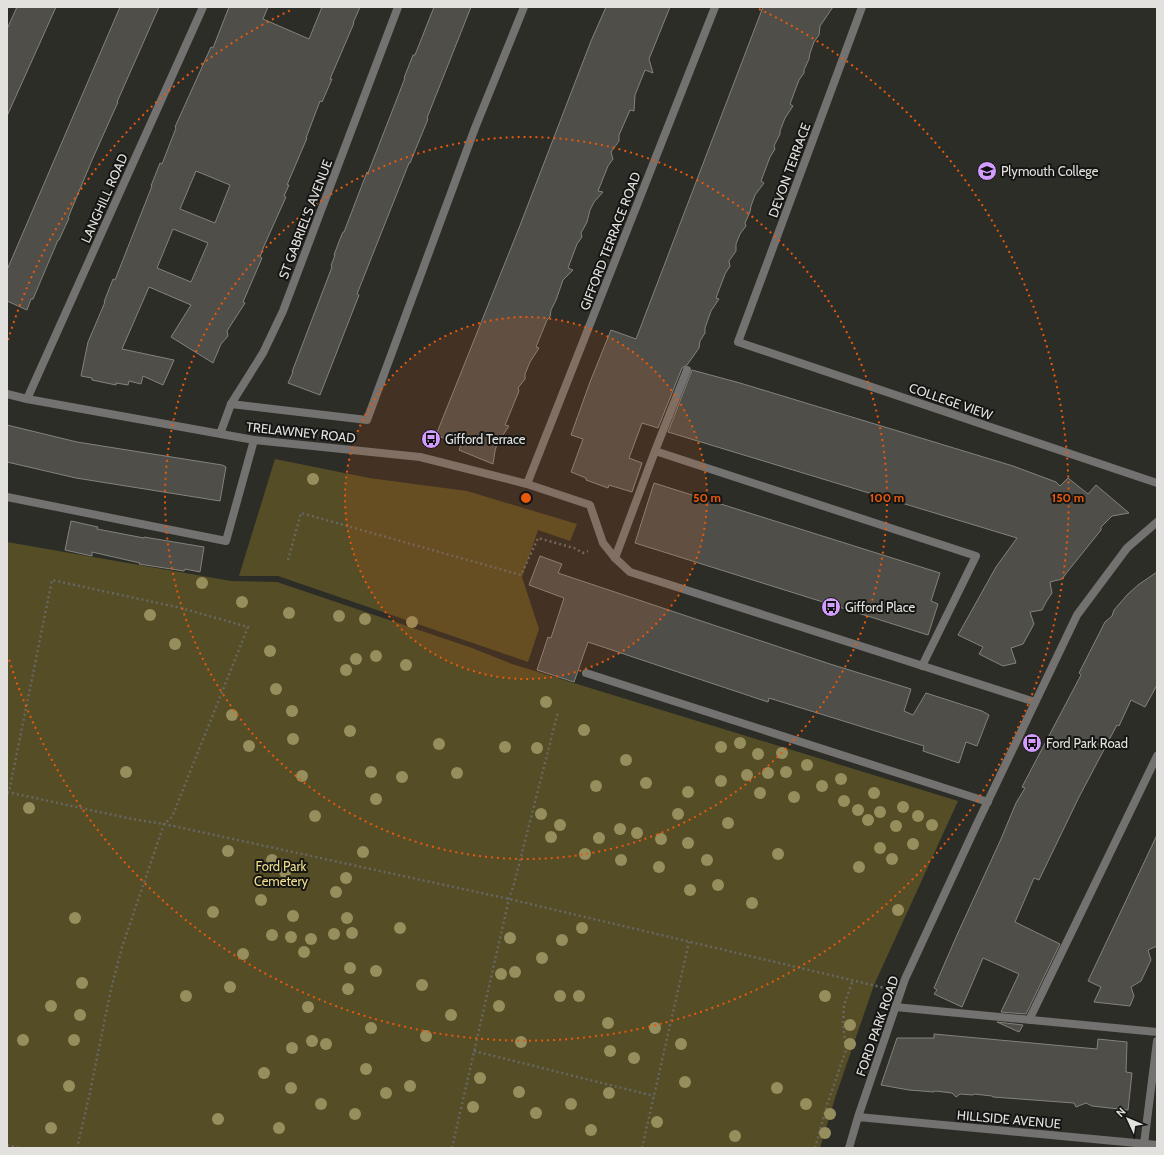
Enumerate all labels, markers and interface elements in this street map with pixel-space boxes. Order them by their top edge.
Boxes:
street label: DEVON TERRACE [764,121,814,219]
street label: LANGHILL ROAD [77,151,131,245]
street label: ST GABRIEL'S AVENUE [275,157,335,281]
school or university icon: Plymouth College [976,160,998,182]
place label: Plymouth College [1001,163,1099,179]
street label: GIFFORD TERRACE ROAD [576,170,644,312]
street label: COLLEGE VIEW [907,379,996,423]
street label: TRELAWNEY ROAD [245,418,357,446]
bus stop icon: Gifford Terrace [420,428,442,450]
place label: Gifford Terrace [445,431,526,447]
text: 50 m [693,490,721,505]
text: 100 m [870,490,904,505]
text: 150 m [1052,490,1084,505]
centre of rings [519,491,533,505]
bus stop icon: Gifford Place [820,596,842,618]
place label: Gifford Place [845,599,916,615]
bus stop icon: Ford Park Road [1021,732,1043,754]
place label: Ford Park Road [1046,735,1128,751]
park label: Ford Park Cemetery [254,858,309,889]
street label: FORD PARK ROAD [852,974,902,1078]
north arrow [1108,1099,1148,1139]
text: N [1113,1104,1129,1120]
street label: HILLSIDE AVENUE [956,1106,1062,1132]

